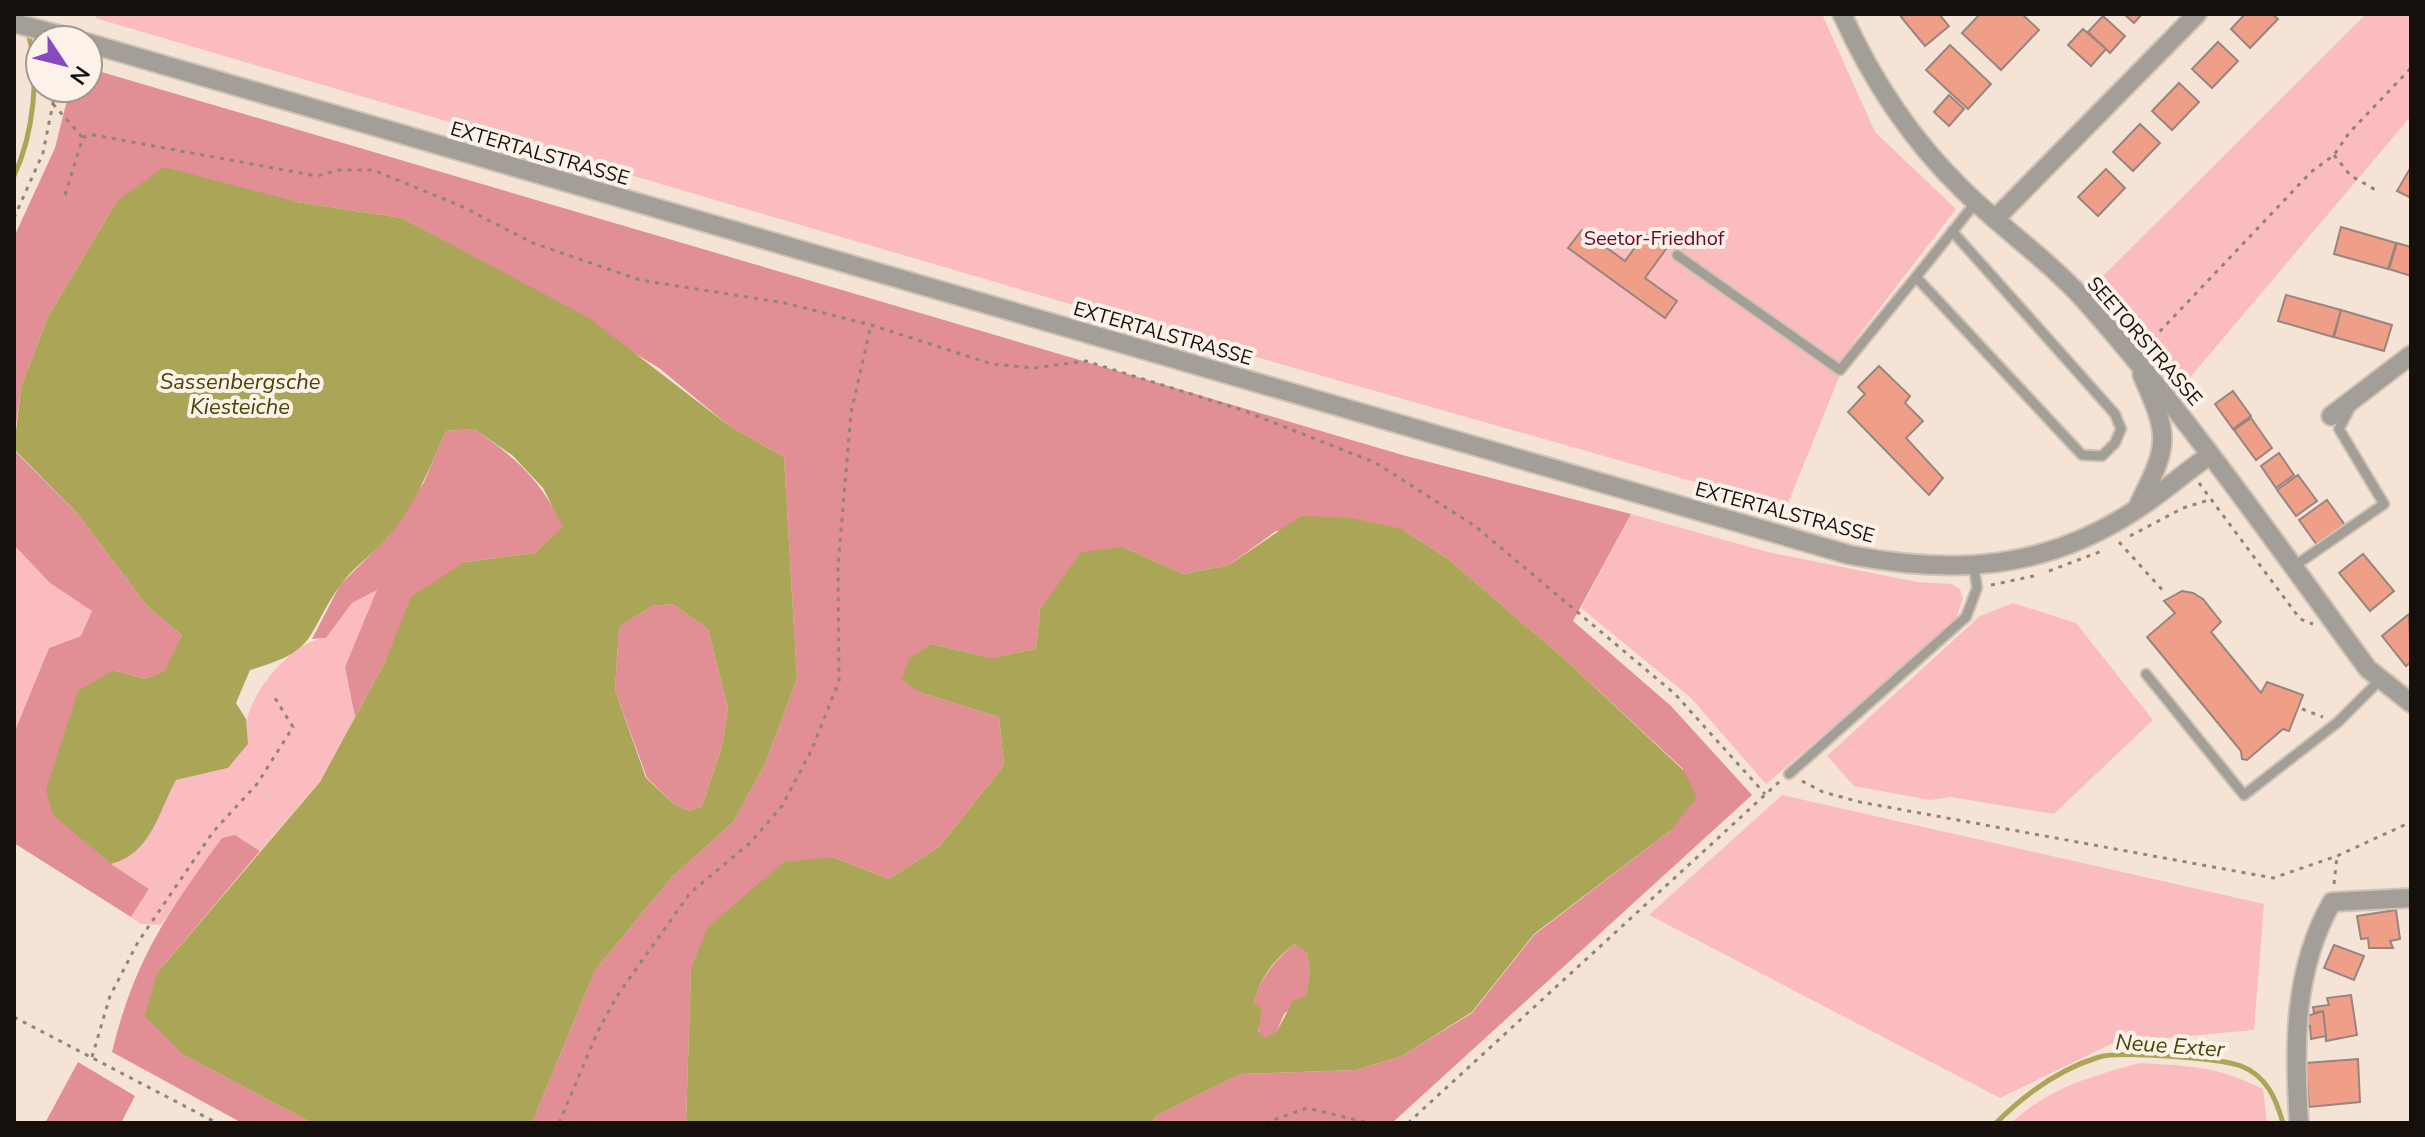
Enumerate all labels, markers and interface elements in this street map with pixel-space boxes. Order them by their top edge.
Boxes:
north arrow [24,24,104,104]
text: N [63,60,97,90]
street label: EXTERTALSTRASSE [447,115,632,192]
park label: Seetor-Friedhof [1584,225,1725,252]
street label: SEETORSTRASSE [2081,271,2208,412]
street label: EXTERTALSTRASSE [1070,295,1255,372]
water label: Sassenbergsche Kiesteiche [160,367,321,422]
street label: EXTERTALSTRASSE [1692,476,1878,549]
water label: Neue Exter [2114,1027,2227,1065]

